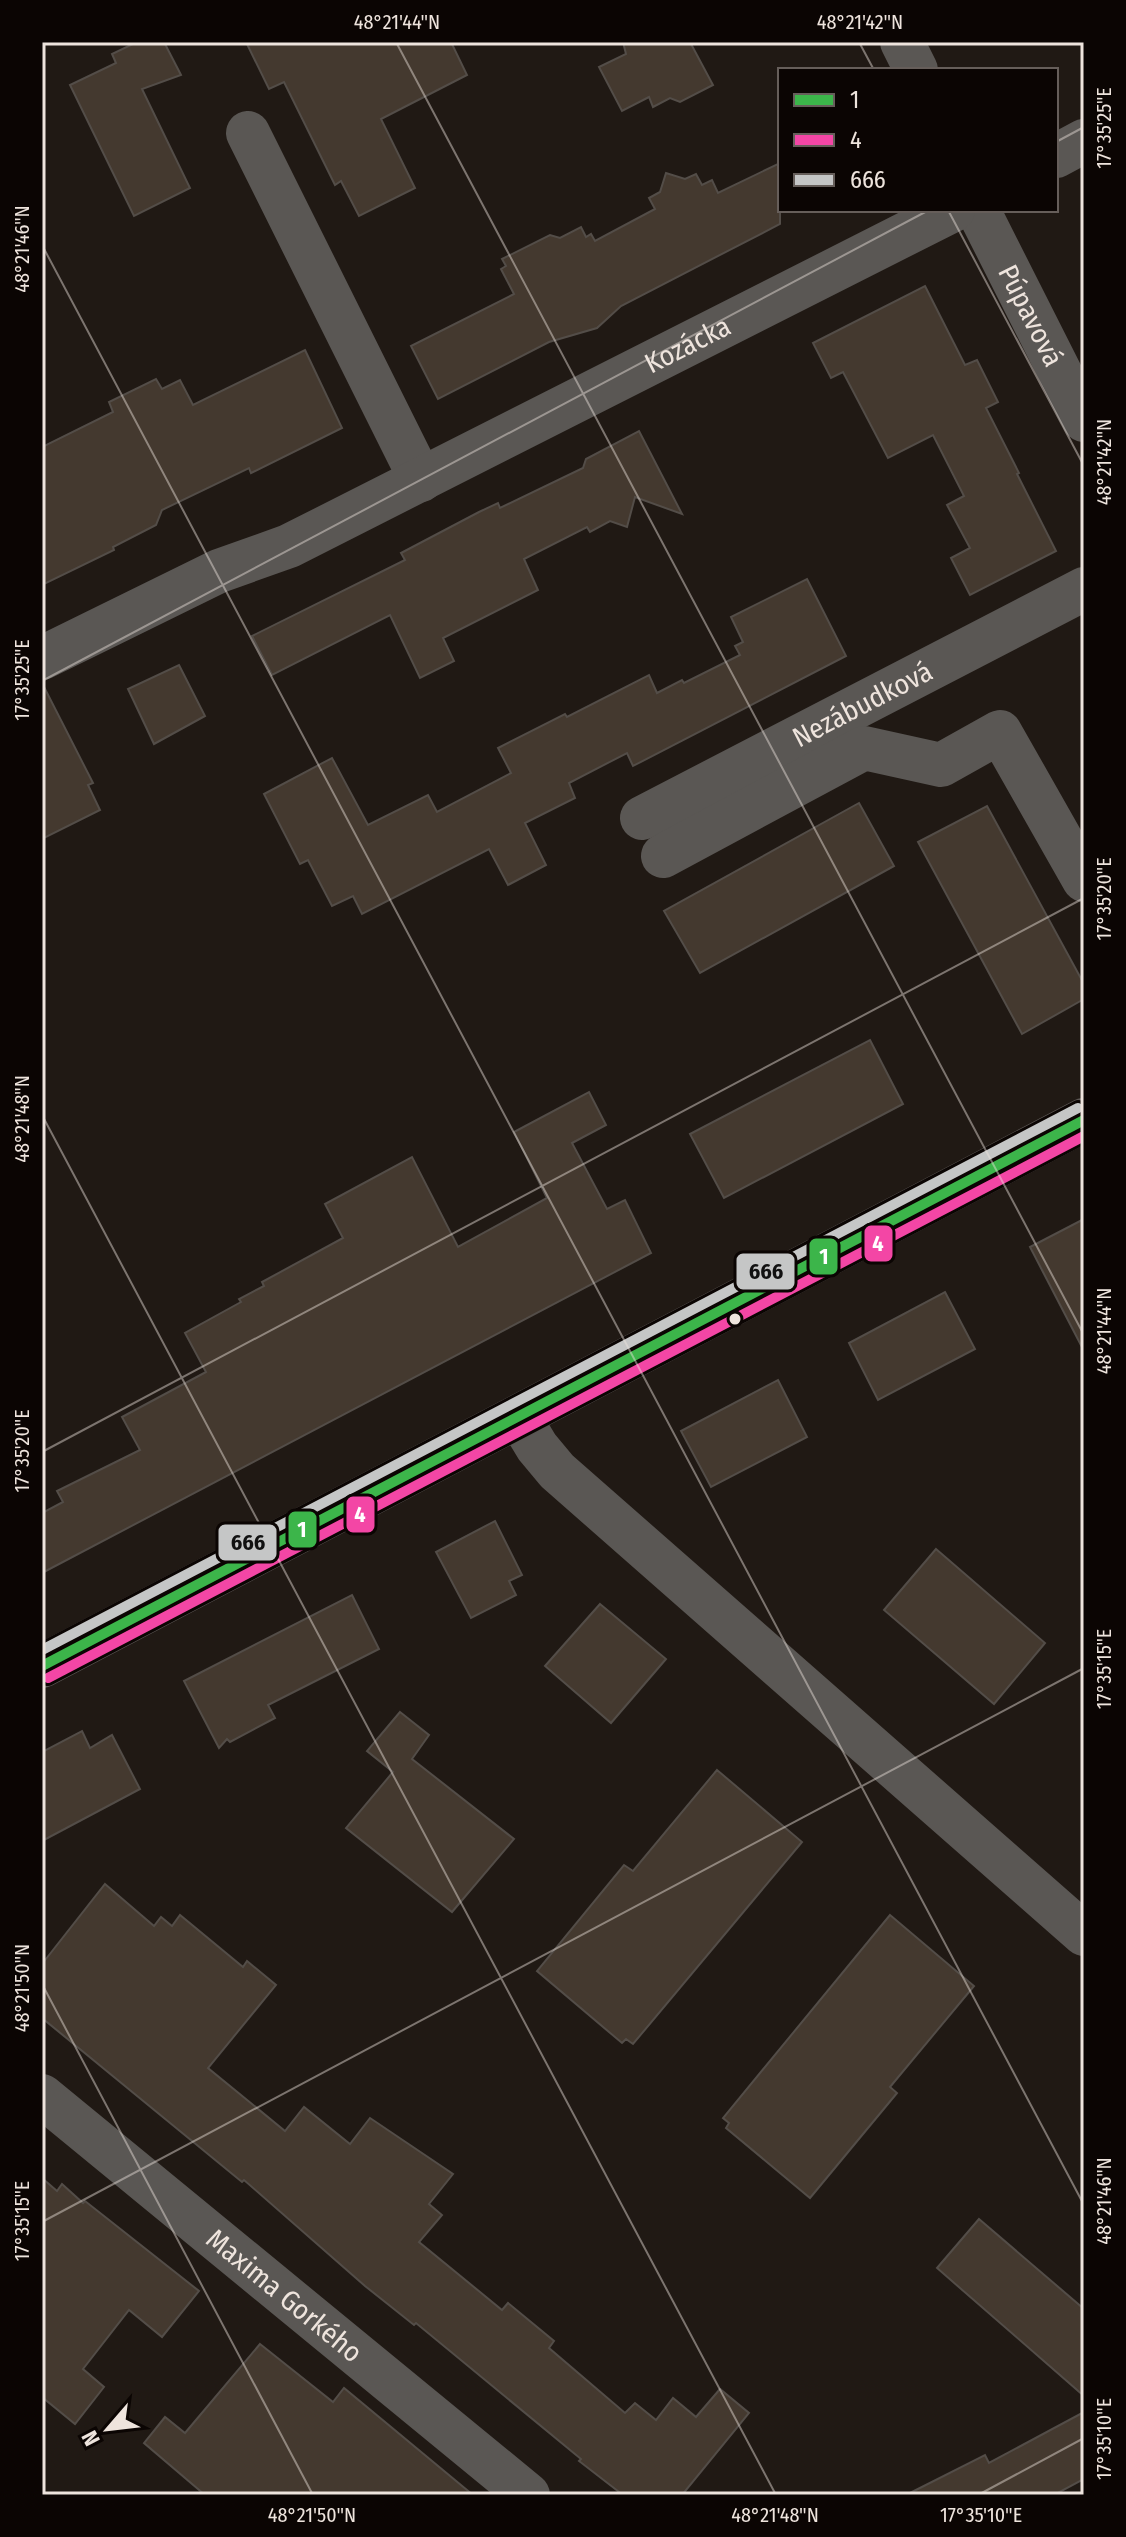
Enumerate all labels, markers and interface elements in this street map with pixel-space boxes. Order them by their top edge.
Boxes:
text: 48°21'44"N [354,10,440,34]
text: 48°21'42"N [817,10,903,34]
legend [778,68,1058,212]
text: 1 [850,86,859,114]
text: 17°35'25"E [1092,87,1116,169]
text: 4 [850,126,862,154]
text: 666 [850,166,886,194]
text: 48°21'46"N [10,205,34,293]
street label: Púpavová [992,259,1071,372]
street label: Kozácka [639,309,736,380]
text: 48°21'42"N [1092,419,1116,505]
text: 17°35'25"E [10,639,34,721]
street label: Nezábudková [787,654,938,754]
text: 17°35'20"E [1092,857,1116,941]
text: 48°21'48"N [10,1075,34,1163]
line badge: 4 [863,1224,894,1263]
text: 4 [872,1230,884,1257]
line badge: 1 [808,1237,839,1276]
text: 1 [819,1243,829,1270]
line badge: 666 [735,1252,796,1291]
text: 666 [749,1258,783,1285]
text: 48°21'44"N [1092,1288,1116,1374]
unlabelled marker [727,1311,743,1327]
text: 17°35'20"E [10,1409,34,1493]
line badge: 4 [345,1495,376,1534]
text: 4 [354,1501,366,1528]
line badge: 1 [287,1510,318,1549]
text: 1 [297,1516,307,1543]
line badge: 666 [217,1523,278,1562]
text: 666 [231,1529,265,1556]
text: 17°35'15"E [1092,1629,1116,1709]
text: 48°21'50"N [10,1944,34,2032]
text: 48°21'46"N [1092,2157,1116,2245]
text: 17°35'15"E [10,2181,34,2261]
street label: Maxima Gorkého [200,2222,369,2369]
north arrow [68,2389,148,2469]
text: 17°35'10"E [1092,2398,1116,2480]
text: N [76,2426,106,2450]
text: 48°21'50"N [268,2503,356,2527]
text: 48°21'48"N [731,2503,819,2527]
text: 17°35'10"E [940,2503,1022,2527]

